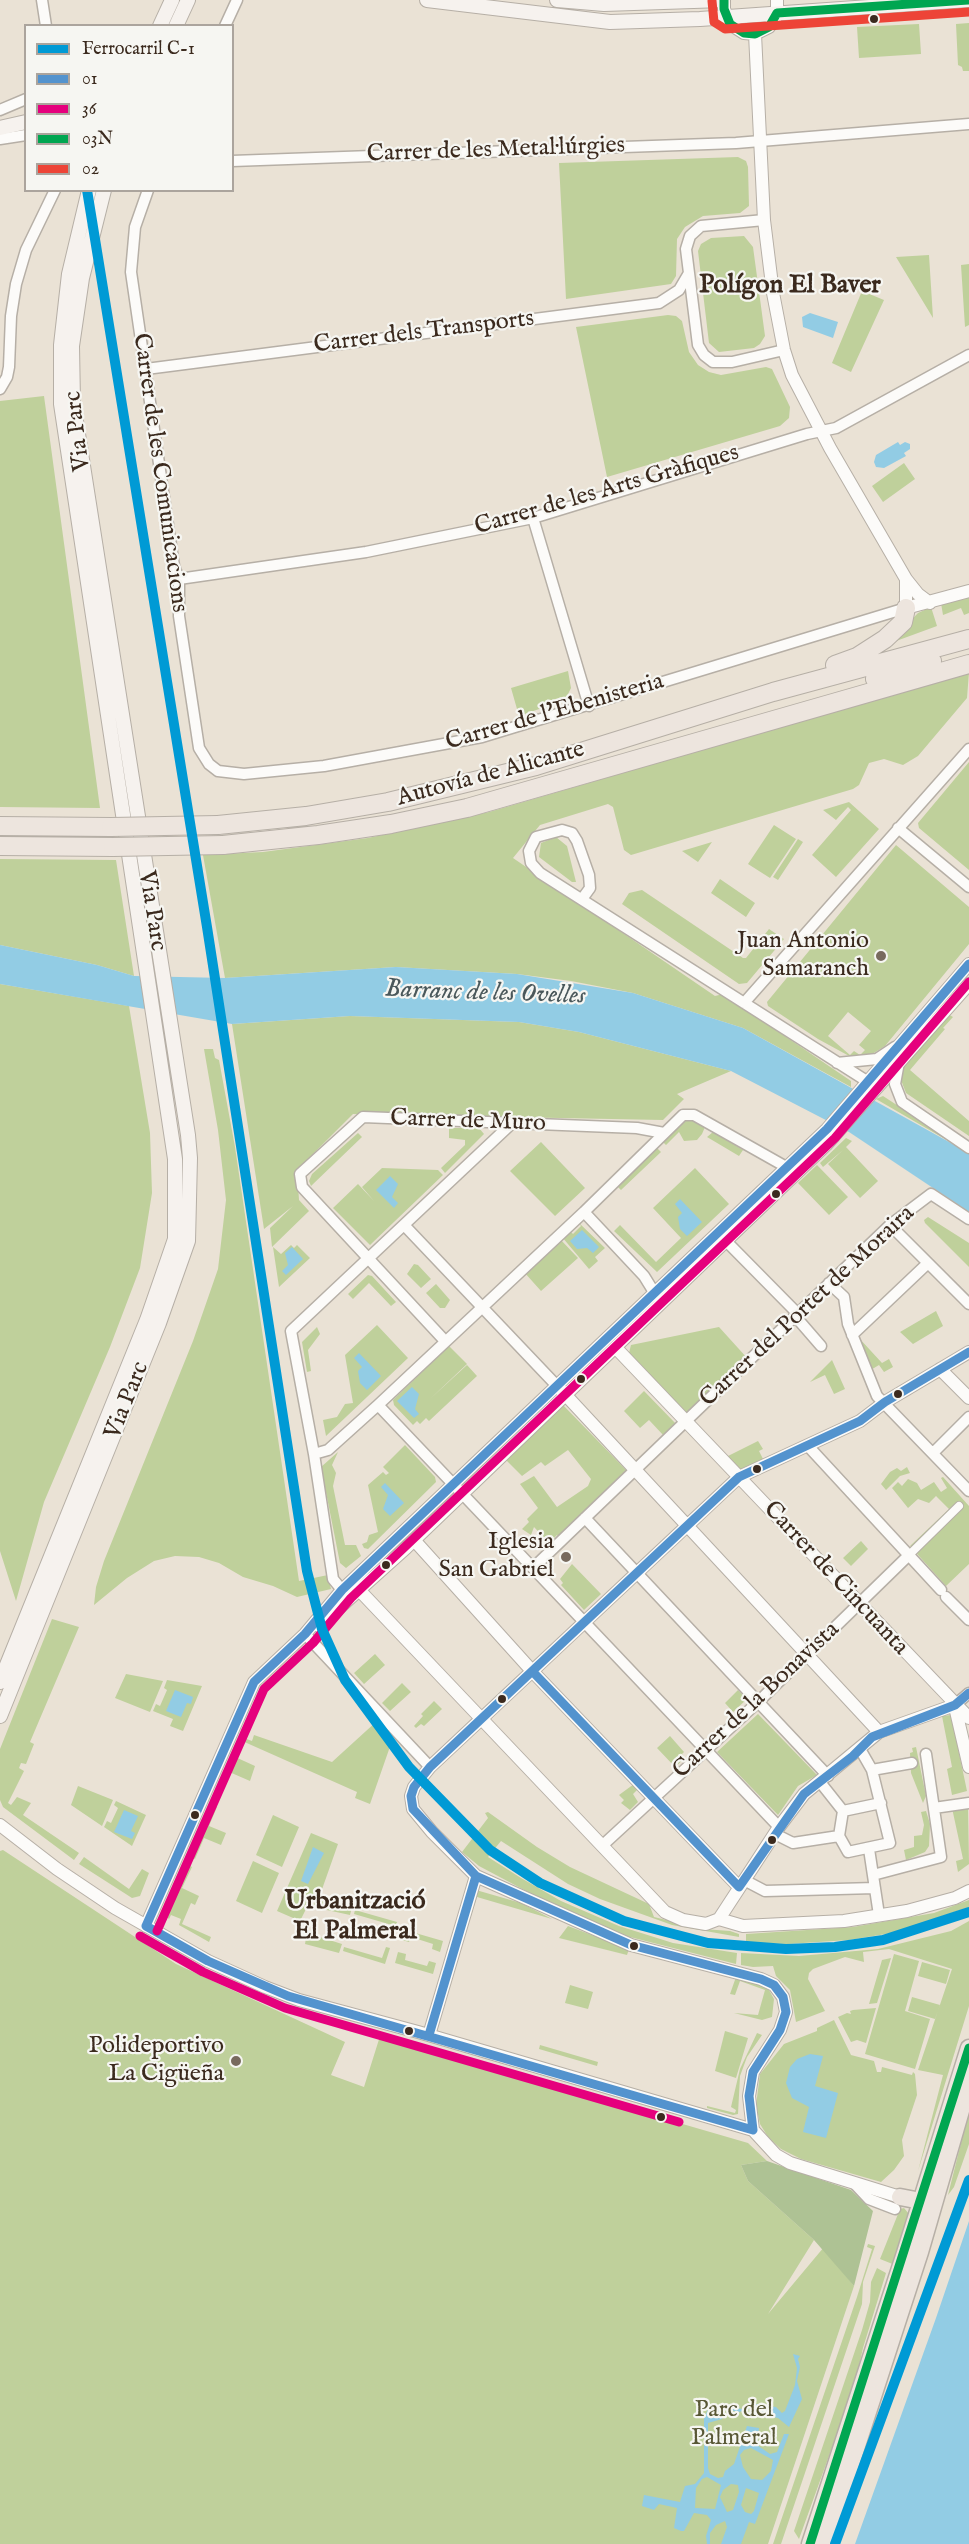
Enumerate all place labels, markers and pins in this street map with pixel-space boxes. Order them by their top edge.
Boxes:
unlabelled marker [868,13,880,25]
place label: Juan Antonio Samaranch [737,928,869,984]
marker: Juan Antonio Samaranch [874,949,888,963]
unlabelled marker [770,1188,782,1200]
unlabelled marker [575,1373,587,1385]
unlabelled marker [892,1388,904,1400]
unlabelled marker [751,1463,763,1475]
place label: Iglesia San Gabriel [438,1529,554,1585]
marker: Iglesia San Gabriel [559,1550,573,1564]
unlabelled marker [380,1559,392,1571]
unlabelled marker [496,1693,508,1705]
unlabelled marker [189,1809,201,1821]
unlabelled marker [766,1834,778,1846]
unlabelled marker [628,1940,640,1952]
unlabelled marker [403,2025,415,2037]
place label: Polideportivo La Cigüeña [88,2033,224,2089]
marker: Polideportivo La Cigüeña [229,2054,243,2068]
unlabelled marker [655,2111,667,2123]

